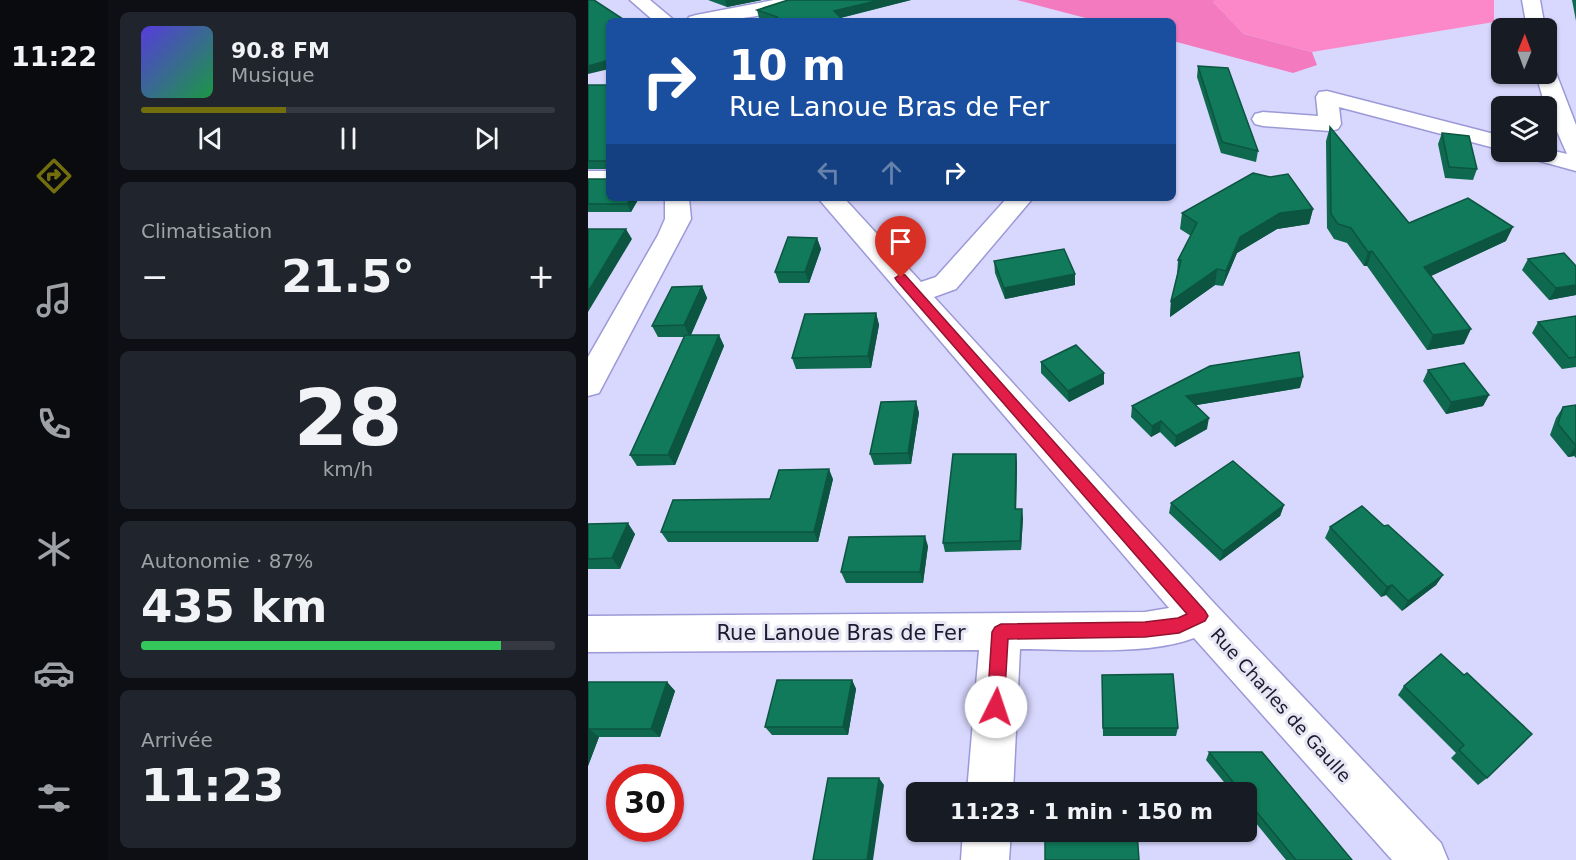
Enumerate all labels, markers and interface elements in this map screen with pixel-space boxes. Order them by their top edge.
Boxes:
north arrow [1491,18,1557,84]
map controls [1491,18,1557,162]
text: 90.8 FM [231,38,330,63]
text: 11:22 [11,41,97,72]
text: 10 m [729,41,846,90]
icon: right [630,42,708,120]
text: Musique [231,63,315,87]
text: Rue Lanoue Bras de Fer [729,91,1049,122]
button: layers [1491,96,1557,162]
icon: previous [194,122,227,155]
icon: pause [332,122,365,155]
icon: next [470,122,503,155]
icon: directions [33,155,75,197]
icon: left [812,156,845,189]
icon: ahead [875,156,908,189]
icon: right [938,156,971,189]
pin [875,216,926,278]
text: Climatisation [141,219,272,243]
icon: arrive [884,225,917,258]
text: 21.5° [281,250,415,303]
text: − [141,257,169,296]
text: + [527,257,555,296]
icon: music [33,279,75,321]
text: 28 [294,373,402,463]
icon: phone [33,403,75,445]
text: km/h [323,457,373,481]
icon: climate [33,528,75,570]
text: Autonomie · 87% [141,549,313,573]
text: 435 km [141,580,327,633]
street label: Rue Lanoue Bras de Fer [716,621,966,645]
street label: Rue Charles de Gaulle [1207,624,1355,786]
icon: car [33,652,75,694]
position arrow [964,675,1028,739]
text: Arrivée [141,728,213,752]
text: 11:23 [141,759,284,812]
speed limit sign: 30 [606,764,684,842]
icon: filters [33,777,75,819]
text: 11:23 · 1 min · 150 m [950,799,1213,824]

